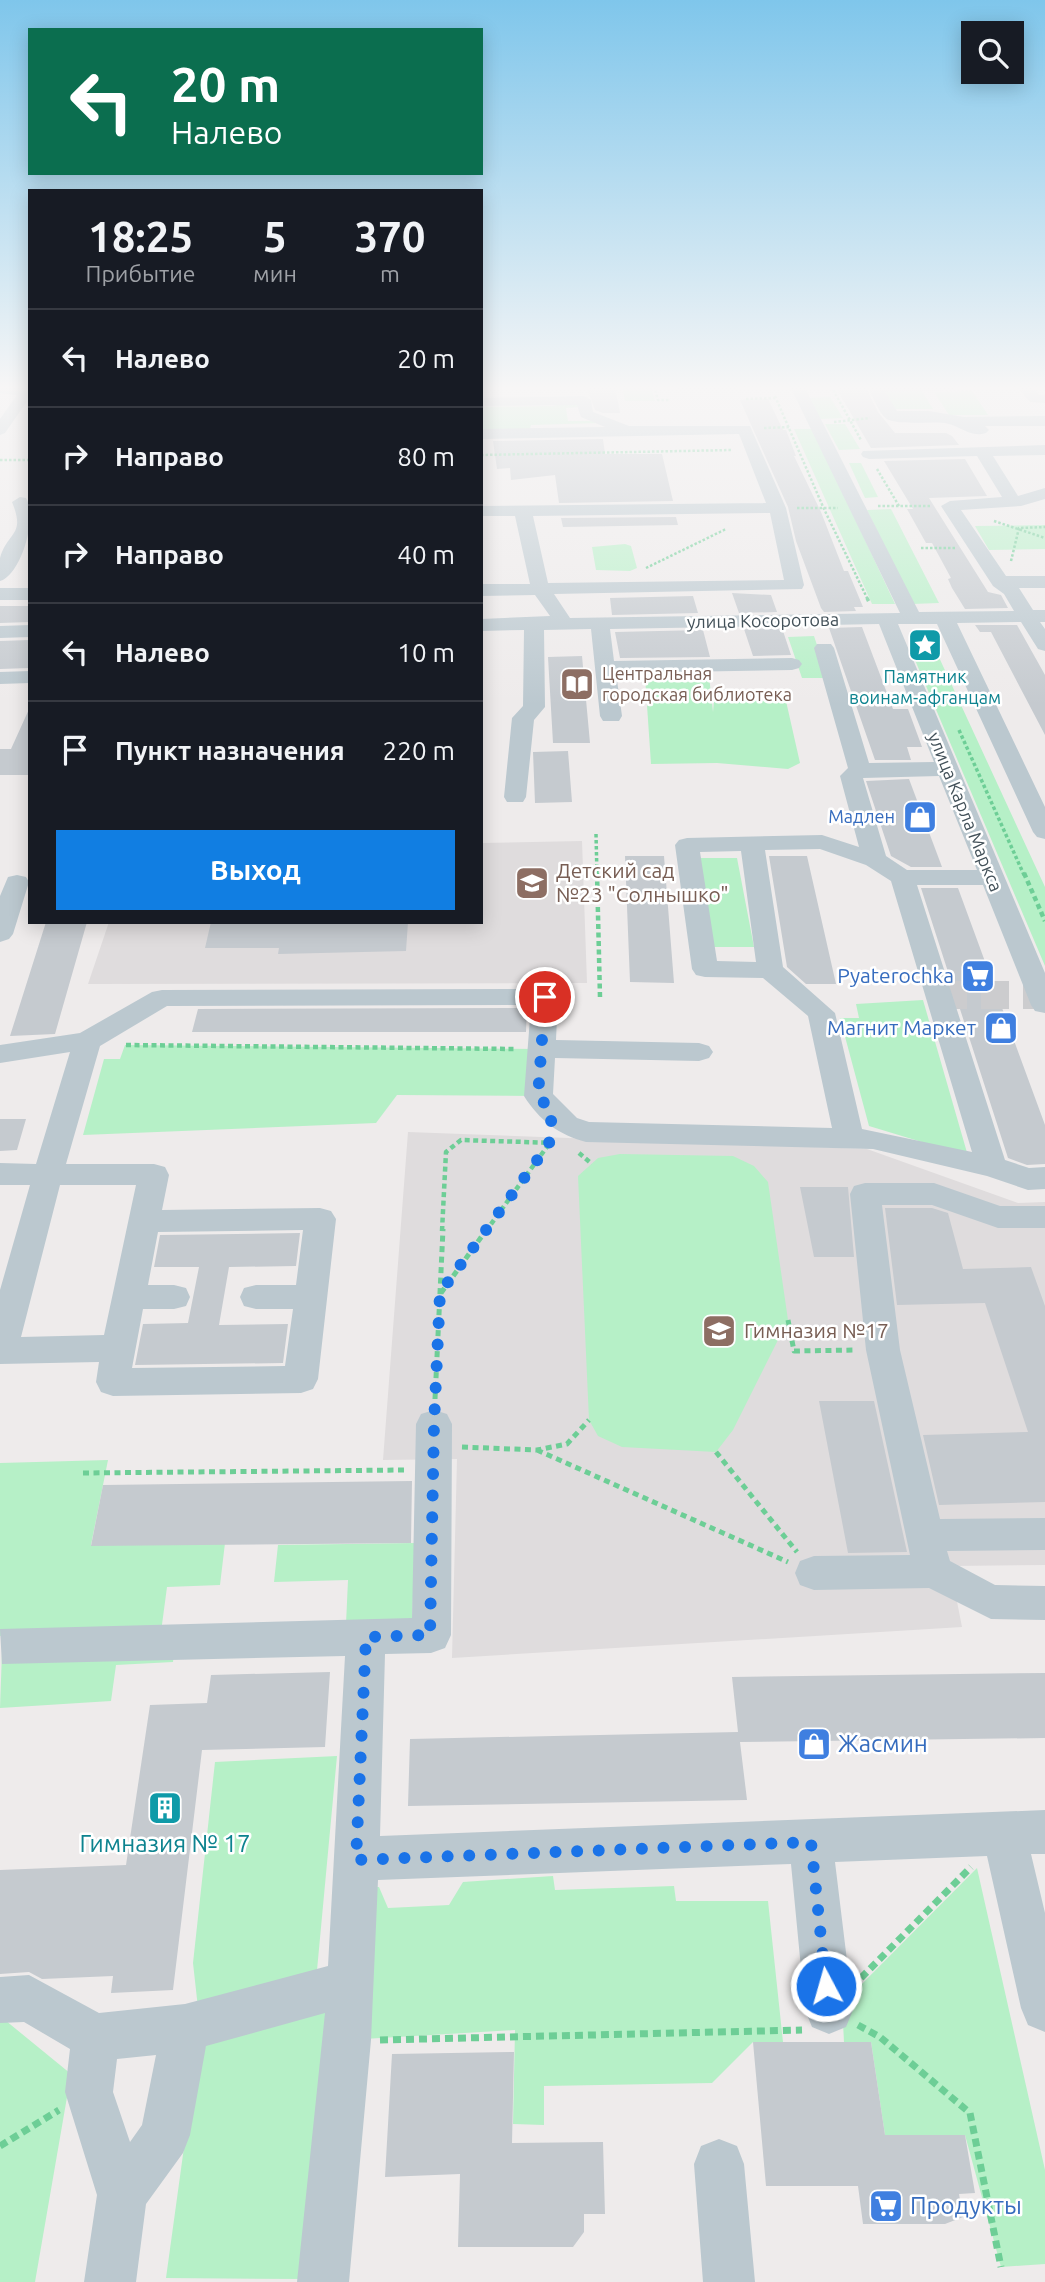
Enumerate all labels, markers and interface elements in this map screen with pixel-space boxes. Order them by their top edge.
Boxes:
map controls [961,21,1024,84]
button: search [961,21,1024,84]
icon: left [56,56,147,147]
text: 20 m [171,56,280,111]
text: Налево [171,114,283,150]
text: 18:25 [88,213,193,260]
text: 5 [263,213,287,260]
text: 370 [354,213,425,260]
text: Прибытие [86,261,196,286]
text: мин [253,261,297,286]
text: m [380,261,400,286]
icon: left [56,339,94,377]
text: Налево [115,344,210,373]
text: 20 m [397,344,455,373]
icon: right [56,437,94,475]
text: Направо [115,442,224,471]
text: 80 m [397,442,455,471]
icon: right [56,535,94,573]
text: Направо [115,540,224,569]
text: 40 m [397,540,455,569]
street label: улица Косоротова [687,609,839,631]
place icon: Памятник воинам-афганцам [906,626,944,664]
icon: left [56,633,94,671]
text: Налево [115,638,210,667]
text: 10 m [397,638,455,667]
place label: Центральная городская библиотека [602,663,792,704]
library icon: Центральная городская библиотека [558,665,596,703]
place label: Памятник воинам-афганцам [849,666,1001,707]
street label: улица Карла Маркса [925,729,1007,894]
icon: arrive [56,731,94,769]
text: Пункт назначения [115,736,345,765]
text: 220 m [383,736,455,765]
shop icon: Мадлен [901,798,939,836]
place label: Мадлен [828,806,895,826]
button: Выход [56,830,455,910]
place label: Детский сад №23 "Солнышко" [556,858,729,906]
school or university icon: Детский сад №23 "Солнышко" [513,864,551,902]
supermarket icon: Pyaterochka [959,957,997,995]
place label: Pyaterochka [837,963,954,987]
pin [515,967,575,1027]
icon: arrive [526,978,564,1016]
shop icon: Магнит Маркет [982,1009,1020,1047]
place label: Магнит Маркет [827,1015,977,1039]
school or university icon: Гимназия №17 [700,1312,738,1350]
place label: Гимназия №17 [744,1318,889,1342]
shop icon: Жасмин [795,1725,833,1763]
place label: Жасмин [838,1730,928,1757]
building icon: Гимназия № 17 [146,1789,184,1827]
place label: Гимназия № 17 [79,1830,251,1857]
position arrow [789,1949,863,2023]
supermarket icon: Продукты [867,2187,905,2225]
place label: Продукты [910,2192,1022,2219]

